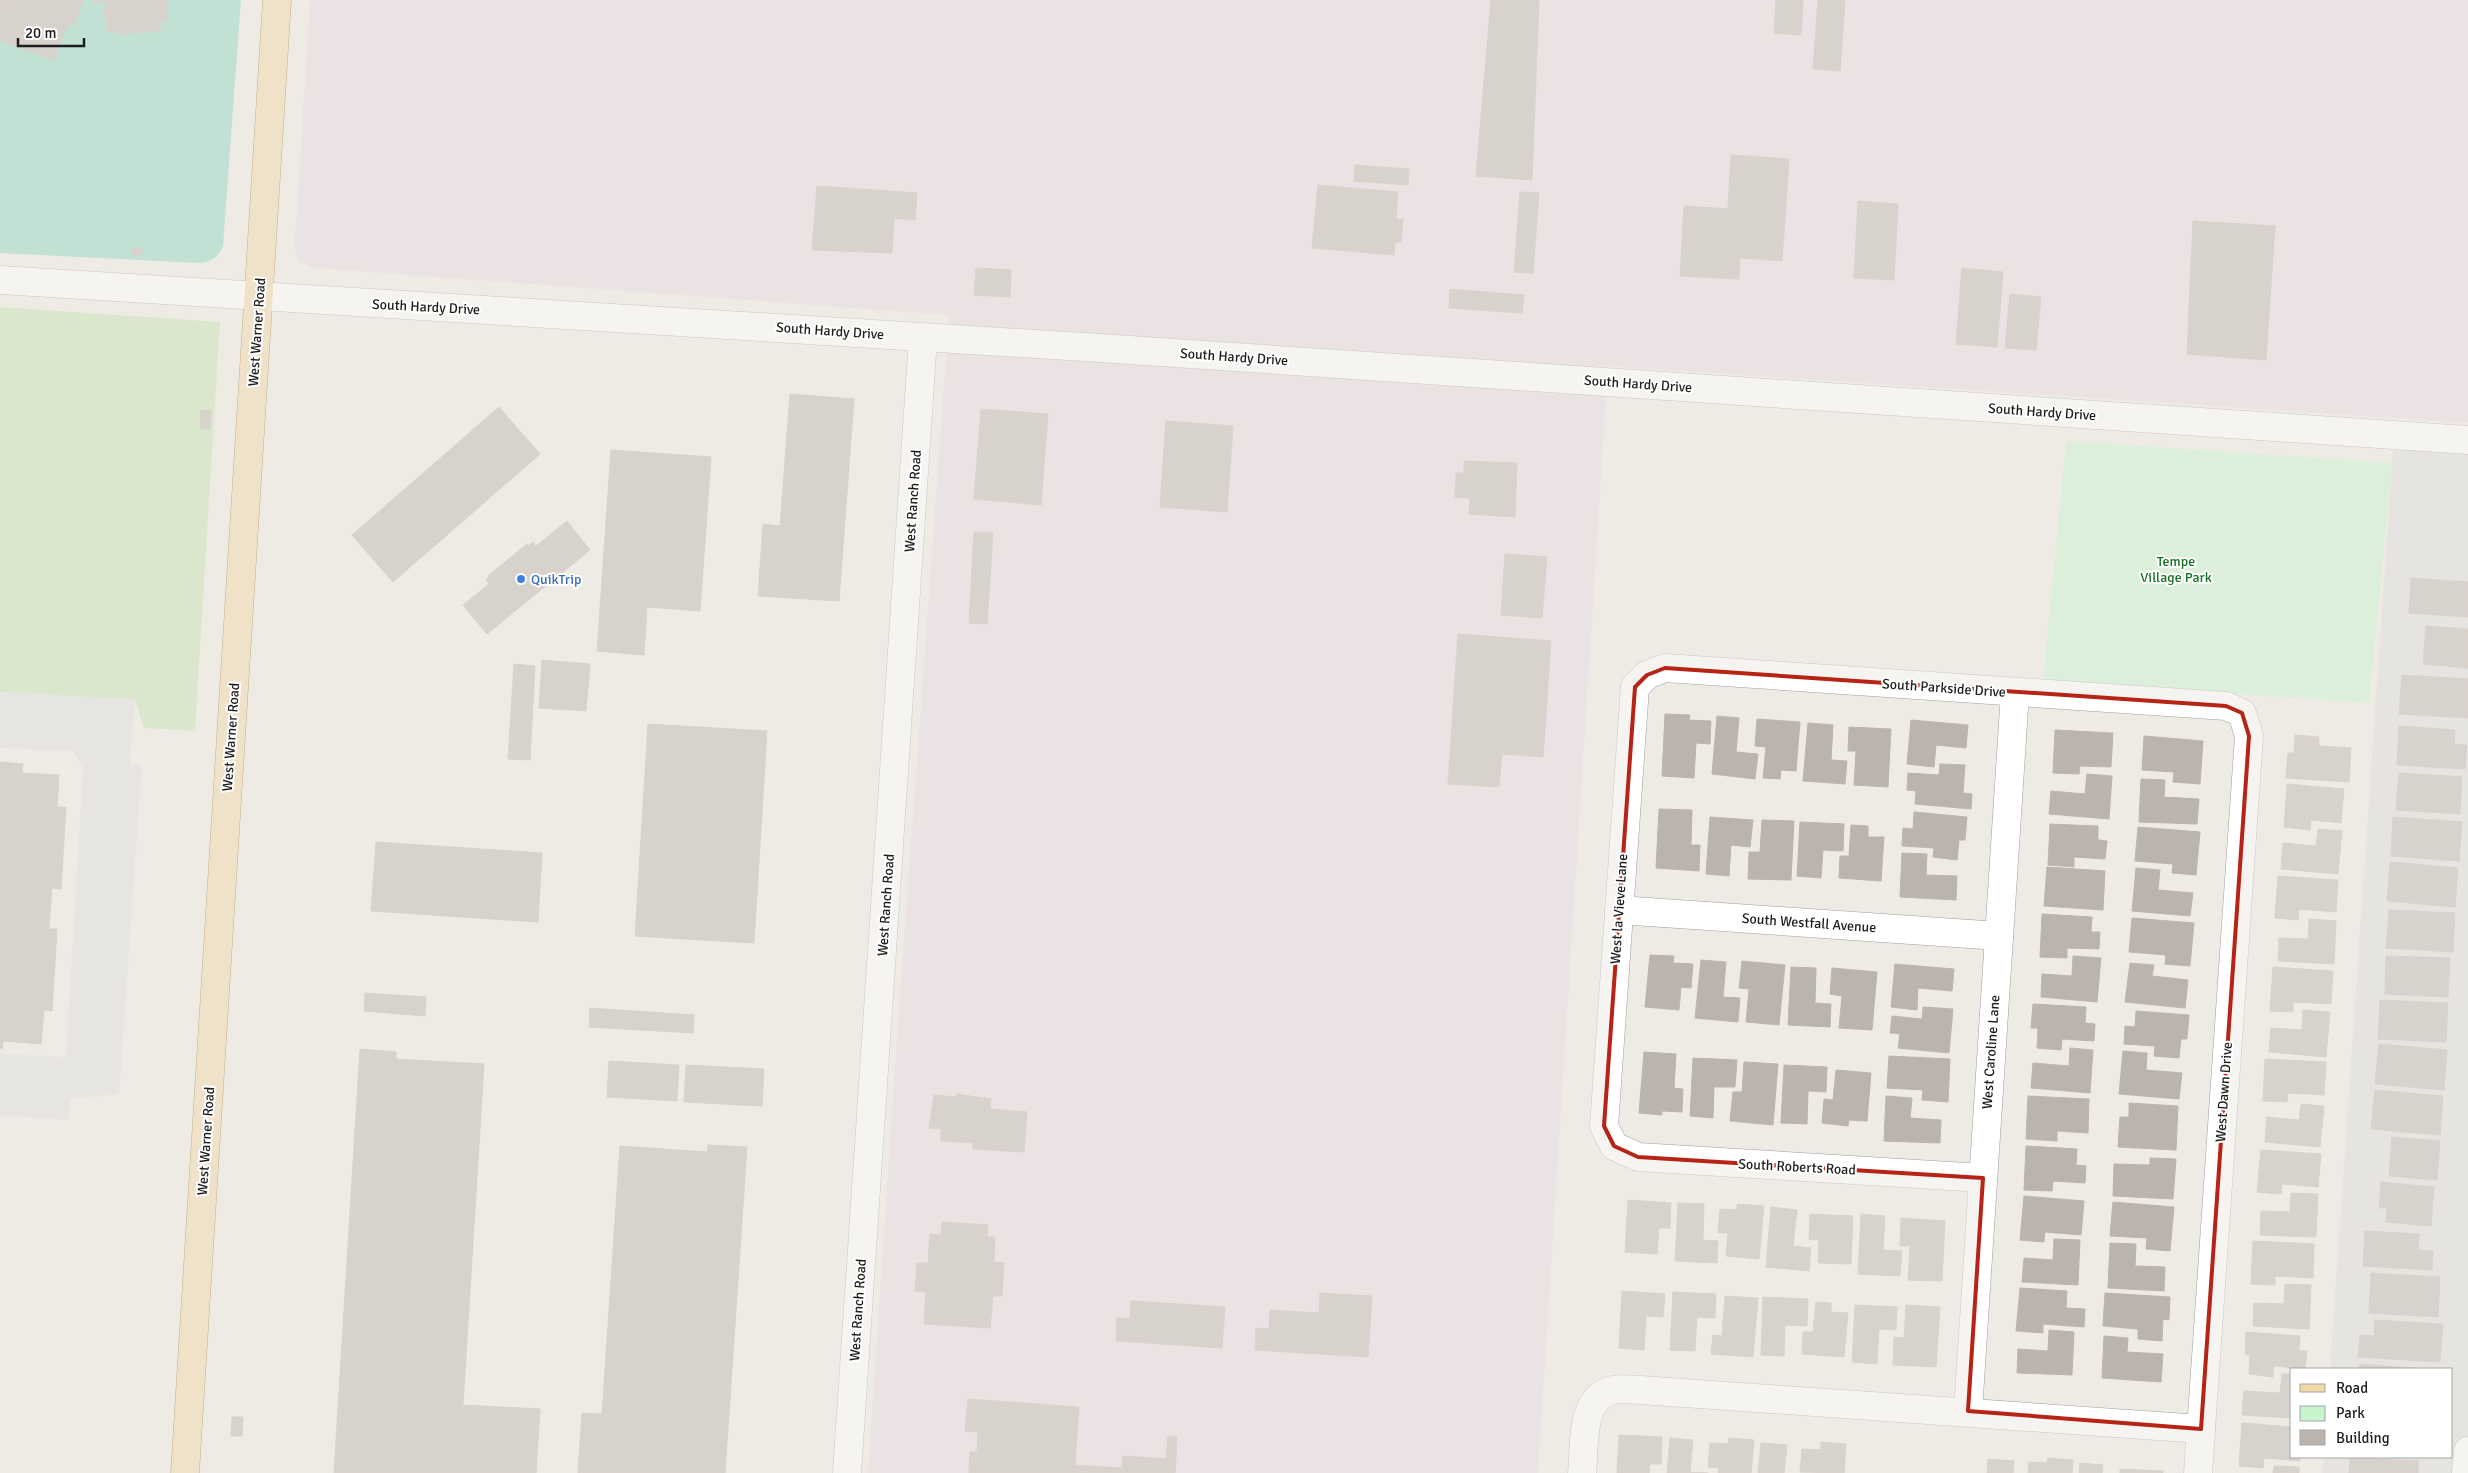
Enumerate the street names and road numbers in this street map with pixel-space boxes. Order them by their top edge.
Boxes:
street label: West Warner Road [245,277,269,387]
street label: South Hardy Drive [372,296,480,318]
street label: South Hardy Drive [775,319,885,343]
street label: South Hardy Drive [1179,345,1289,369]
street label: South Hardy Drive [1583,372,1693,396]
street label: South Hardy Drive [1987,400,2097,424]
street label: West Ranch Road [901,449,925,553]
street label: South Parkside Drive [1882,675,2006,701]
street label: West Warner Road [219,682,243,792]
street label: West Ranch Road [874,853,898,957]
street label: West la Vieve Lane [1607,853,1631,965]
street label: South Westfall Avenue [1741,910,1877,936]
street label: West Caroline Lane [1979,994,2003,1110]
street label: West Dawn Drive [2212,1041,2236,1143]
street label: West Warner Road [194,1086,218,1196]
street label: South Roberts Road [1738,1155,1856,1179]
street label: West Ranch Road [846,1258,870,1362]

